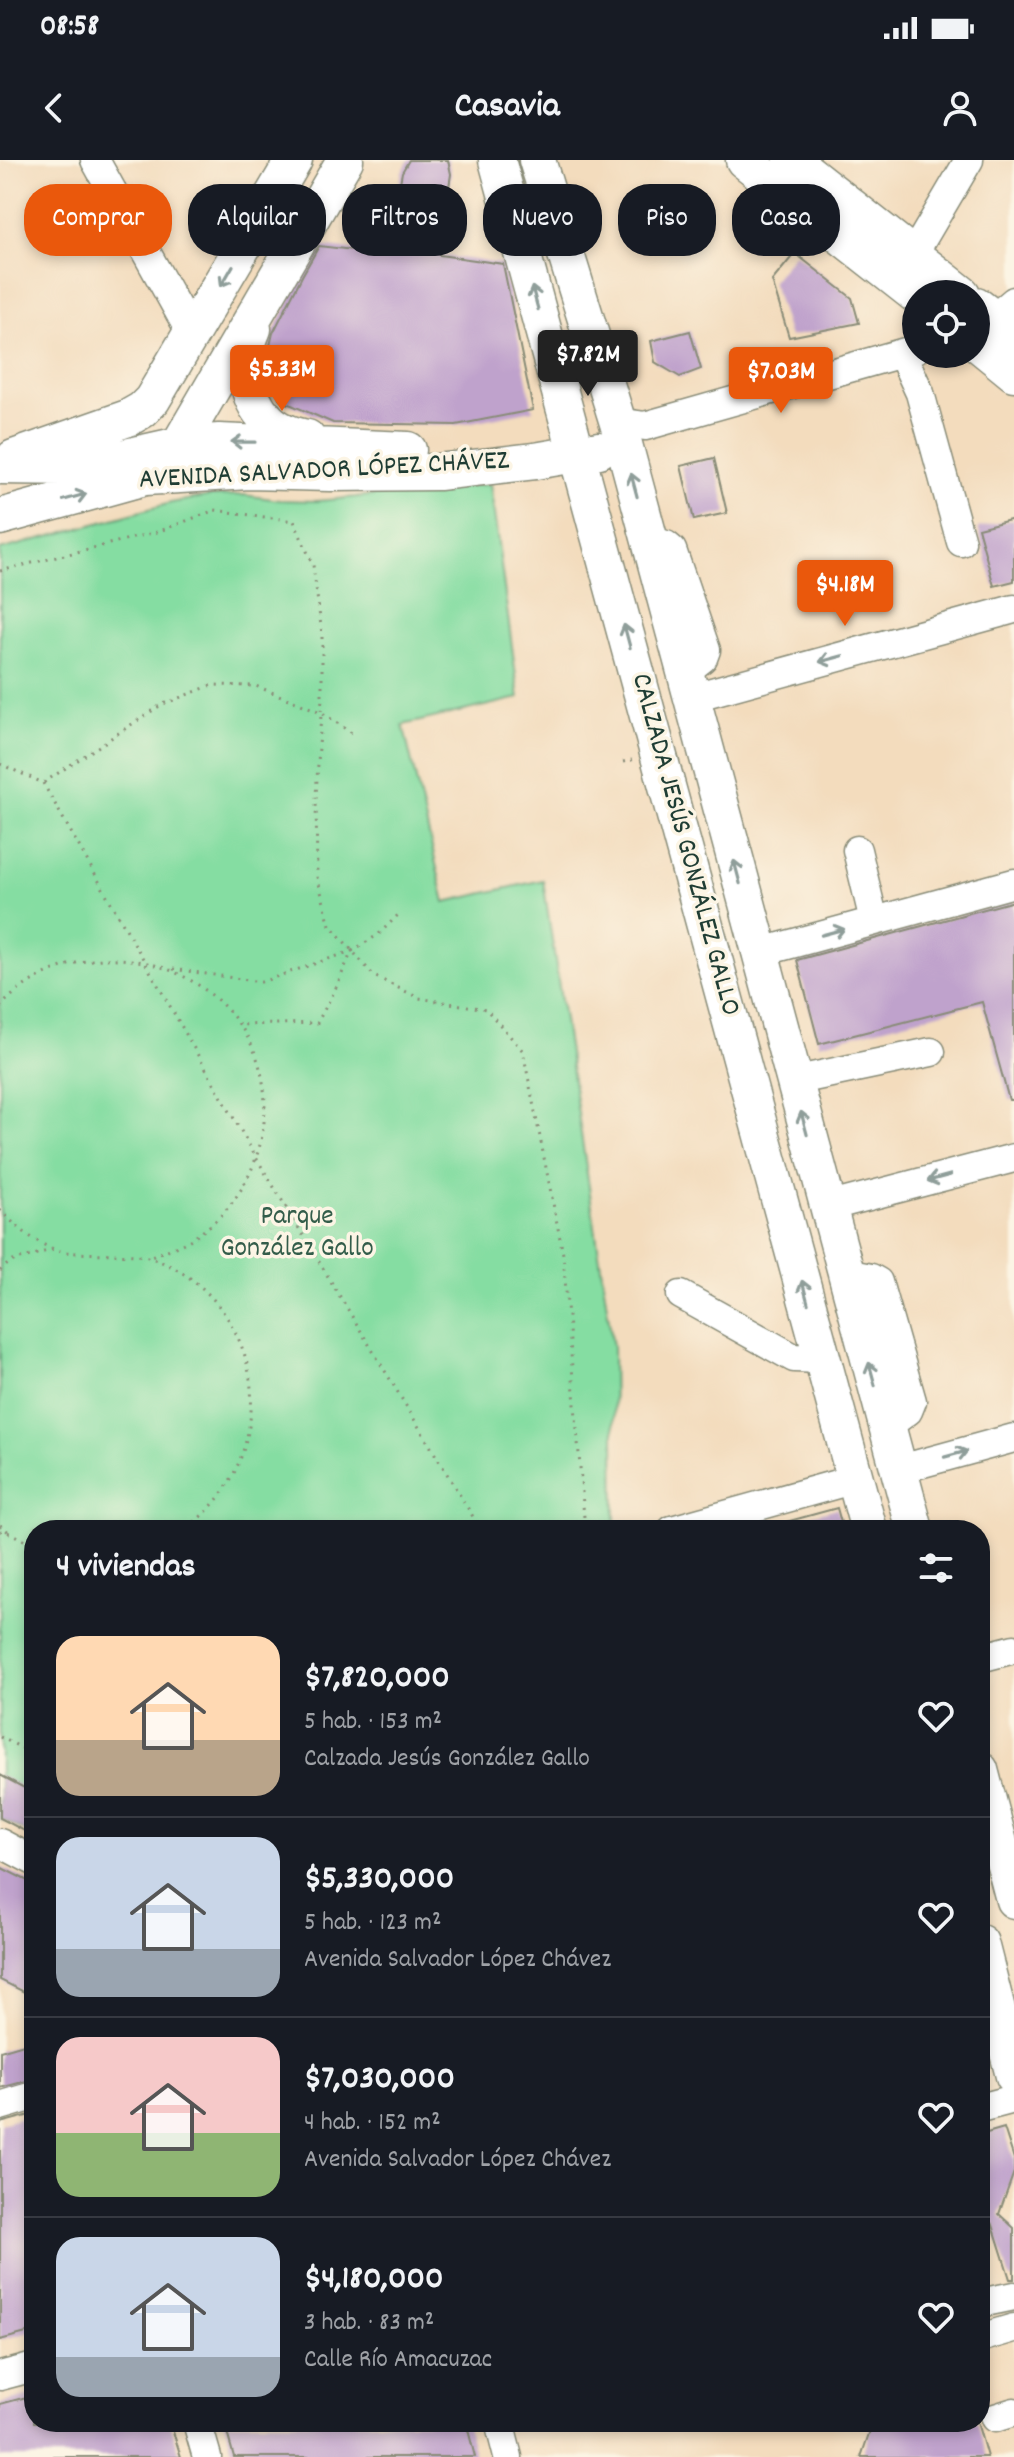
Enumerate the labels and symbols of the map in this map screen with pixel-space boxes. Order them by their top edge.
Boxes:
one-way arrow [219,264,235,287]
one-way arrow [527,286,542,312]
pin: $7.82M [523,330,653,398]
pin: $5.33M [217,345,347,413]
pin: $7.03M [716,347,846,415]
one-way arrow [230,434,257,450]
street label: AVENIDA SALVADOR LÓPEZ CHÁVEZ [138,442,511,502]
one-way arrow [626,472,641,498]
one-way arrow [62,488,88,503]
pin: $4.18M [780,560,910,628]
one-way arrow [619,624,634,650]
one-way arrow [818,652,844,667]
street label: CALZADA JESÚS GONZÁLEZ GALLO [619,669,749,1021]
one-way arrow [728,859,743,885]
one-way arrow [820,924,846,939]
one-way arrow [796,1110,811,1136]
one-way arrow [926,1172,952,1187]
park label: Parque González Gallo [220,1198,374,1270]
one-way arrow [797,1280,812,1306]
one-way arrow [863,1361,878,1387]
one-way arrow [942,1446,968,1461]

